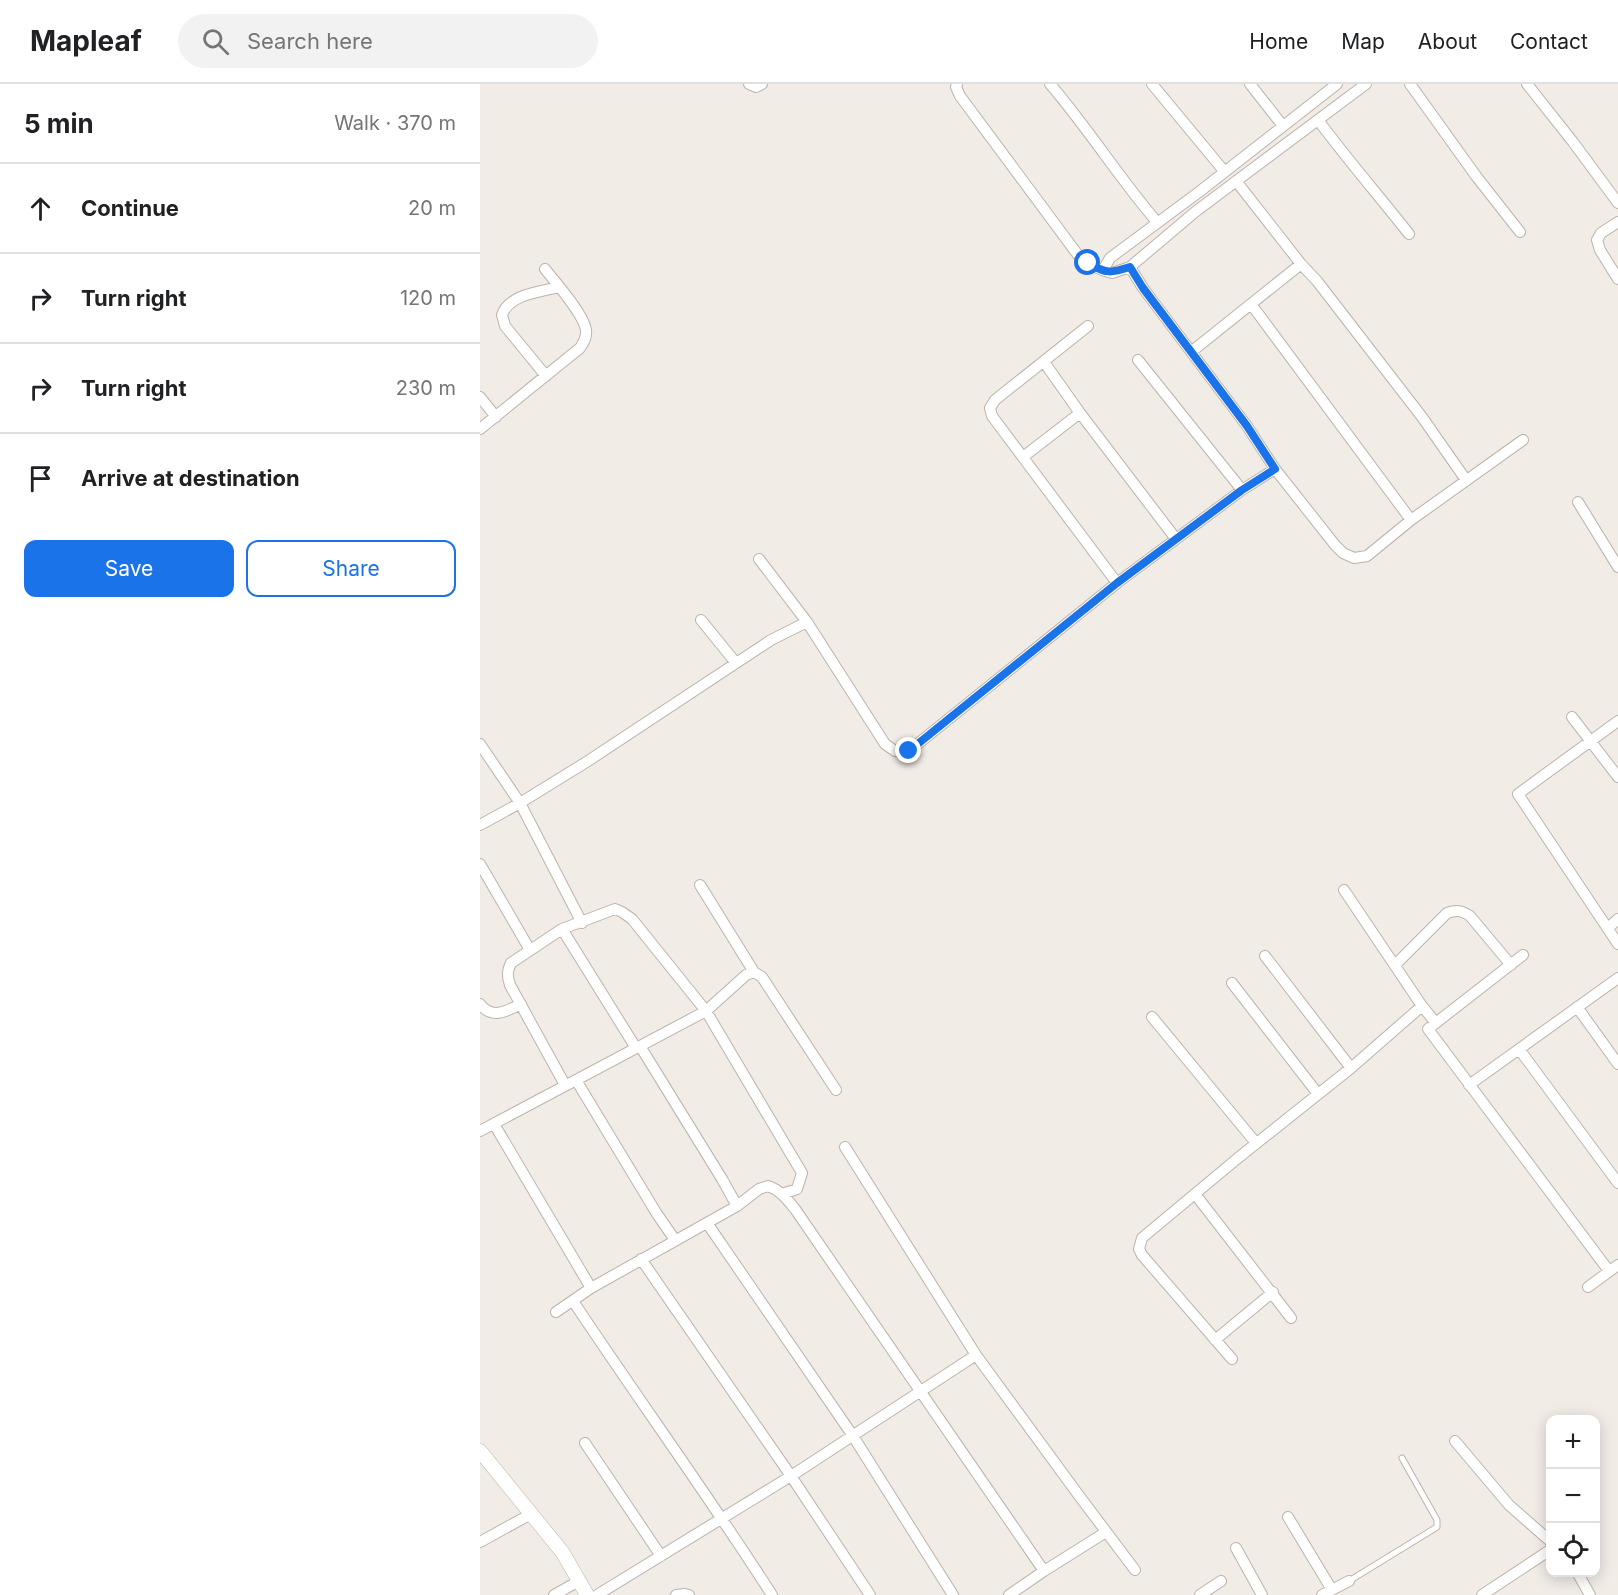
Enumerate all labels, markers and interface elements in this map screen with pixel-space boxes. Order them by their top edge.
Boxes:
search box [178,14,598,68]
text: Mapleaf [30,24,142,58]
icon: search [199,25,232,58]
text: Search here [247,28,373,54]
text: Home [1249,29,1308,54]
text: Map [1341,29,1385,54]
text: About [1418,29,1477,54]
text: Contact [1510,29,1588,54]
text: 5 min [24,108,94,139]
text: Walk · 370 m [334,111,456,135]
icon: ahead [24,192,57,225]
text: Continue [81,195,179,221]
text: 20 m [408,196,456,220]
route start [1074,249,1100,275]
icon: right [24,282,57,315]
text: Turn right [81,285,187,311]
text: 120 m [400,286,456,310]
icon: right [24,372,57,405]
text: Turn right [81,375,187,401]
text: 230 m [396,376,456,400]
icon: arrive [24,462,57,495]
text: Arrive at destination [81,465,300,491]
button: Save [24,540,234,597]
button: Share [246,540,456,597]
route end [895,737,921,763]
map controls [1546,1415,1600,1577]
button: + [1546,1415,1600,1469]
button: − [1546,1469,1600,1523]
button: locate [1546,1523,1600,1577]

